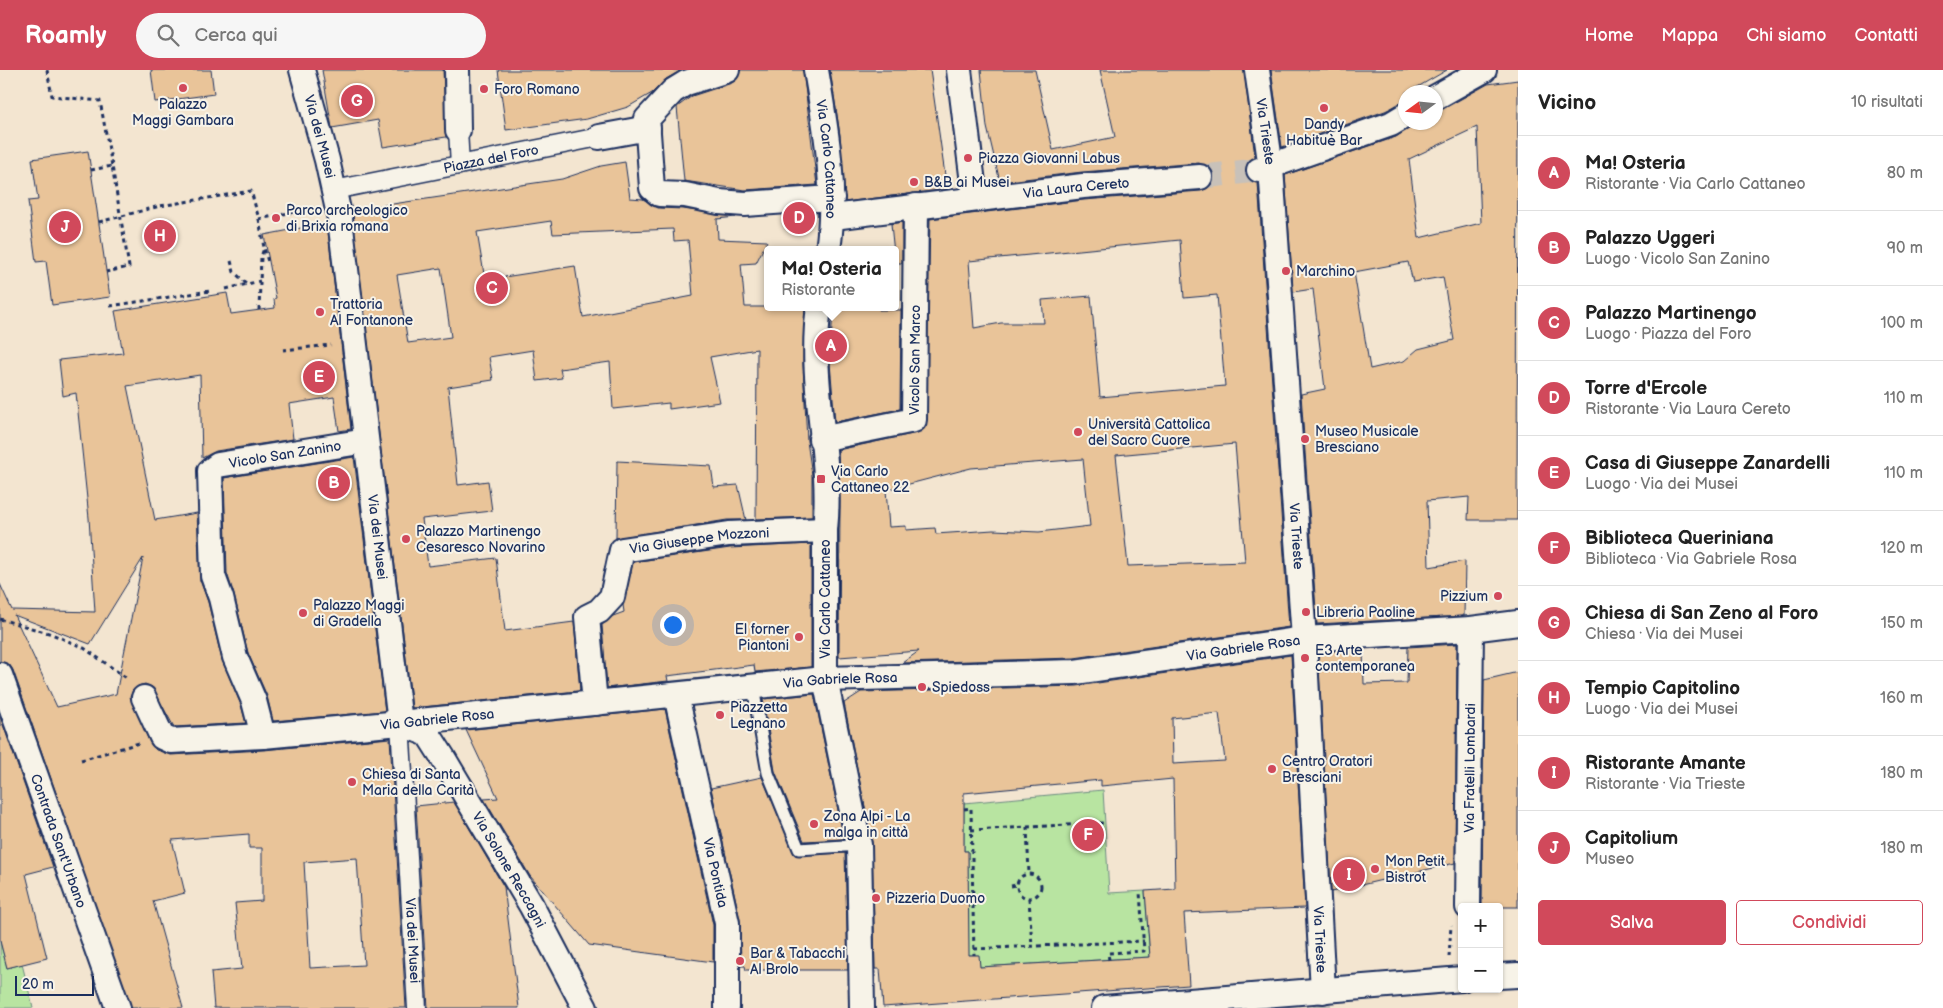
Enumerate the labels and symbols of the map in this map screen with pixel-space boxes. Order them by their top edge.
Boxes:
place label: Foro Romano [494,81,580,98]
marker: Palazzo Maggi Gambara [177,82,189,94]
pin: G [341,82,373,120]
marker: Foro Romano [478,83,490,95]
north arrow [1398,85,1443,130]
street label: Via dei Musei [300,93,339,180]
place label: Palazzo Maggi Gambara [132,96,234,129]
street label: Via Trieste [1252,97,1278,166]
street label: Via Carlo Cattaneo [812,98,839,219]
marker: Dandy Habituè Bar [1318,102,1330,114]
place label: Dandy Habituè Bar [1286,116,1363,149]
street label: Piazza del Foro [442,141,540,177]
place label: Piazza Giovanni Labus [978,150,1120,167]
marker: Piazza Giovanni Labus [962,152,974,164]
place label: B&B ai Musei [924,174,1010,191]
street label: Via Laura Cereto [1022,174,1130,202]
marker: B&B ai Musei [908,176,920,188]
pin: D [783,199,815,237]
place label: Parco archeologico di Brixia romana [286,202,408,235]
pin: J [49,208,81,246]
marker: Parco archeologico di Brixia romana [270,212,282,224]
pin: H [144,217,176,255]
place label: Marchino [1296,263,1355,280]
marker: Marchino [1280,265,1292,277]
pin: C [476,269,508,307]
place label: Trattoria Al Fontanone [330,296,413,329]
street label: Vicolo San Marco [906,305,924,415]
marker: Trattoria Al Fontanone [314,306,326,318]
pin: A [815,327,847,365]
pin: E [303,358,335,396]
place label: Università Cattolica del Sacro Cuore [1088,416,1211,449]
place label: Museo Musicale Bresciano [1315,423,1419,456]
marker: Università Cattolica del Sacro Cuore [1072,426,1084,438]
marker: Museo Musicale Bresciano [1299,433,1311,445]
street label: Vicolo San Zanino [228,437,342,472]
place label: Via Carlo Cattaneo 22 [831,463,910,496]
pin: B [318,464,350,502]
marker: Via Carlo Cattaneo 22 [815,473,827,485]
street label: Via dei Musei [364,494,391,580]
street label: Via Trieste [1285,502,1307,570]
place label: Palazzo Martinengo Cesaresco Novarino [416,523,545,556]
street label: Via Giuseppe Mozzoni [628,524,770,558]
marker: Palazzo Martinengo Cesaresco Novarino [400,533,412,545]
street label: Via Carlo Cattaneo [817,539,834,659]
place label: Pizzium [1440,588,1488,605]
marker: Pizzium [1492,590,1504,602]
place label: Palazzo Maggi di Gradella [313,597,405,630]
place label: Libreria Paoline [1316,604,1415,621]
marker: Libreria Paoline [1300,606,1312,618]
marker: Palazzo Maggi di Gradella [297,607,309,619]
your location [660,612,686,638]
place label: El forner Piantoni [735,621,790,654]
marker: El forner Piantoni [793,631,805,643]
street label: Via Gabriele Rosa [1186,632,1301,665]
place label: E3 Arte contemporanea [1315,642,1415,675]
marker: E3 Arte contemporanea [1299,652,1311,664]
street label: Via Gabriele Rosa [782,669,898,692]
place label: Spiedoss [932,679,990,696]
marker: Spiedoss [916,681,928,693]
place label: Piazzetta Legnano [730,699,788,732]
street label: Via Fratelli Lombardi [1461,703,1479,833]
street label: Via Gabriele Rosa [379,705,495,734]
marker: Piazzetta Legnano [714,709,726,721]
place label: Centro Oratori Bresciani [1282,753,1372,786]
marker: Centro Oratori Bresciani [1266,763,1278,775]
place label: Chiesa di Santa Maria della Carità [362,766,474,799]
street label: Contrada Sant'Urbano [27,772,90,910]
marker: Chiesa di Santa Maria della Carità [346,776,358,788]
place label: Zona Alpi - La malga in città [823,808,910,841]
street label: Via Solone Reccagni [468,809,549,931]
pin: F [1072,816,1104,854]
marker: Zona Alpi - La malga in città [808,818,820,830]
street label: Via Pontida [699,836,731,909]
place label: Mon Petit Bistrot [1385,853,1446,886]
pin: I [1333,856,1365,894]
marker: Mon Petit Bistrot [1369,863,1381,875]
place label: Pizzeria Duomo [886,890,985,907]
marker: Pizzeria Duomo [870,892,882,904]
street label: Via dei Musei [401,897,424,984]
street label: Via Trieste [1309,906,1330,973]
place label: Bar & Tabacchi Al Brolo [750,945,846,978]
marker: Bar & Tabacchi Al Brolo [734,955,746,967]
scale bar [15,973,94,996]

